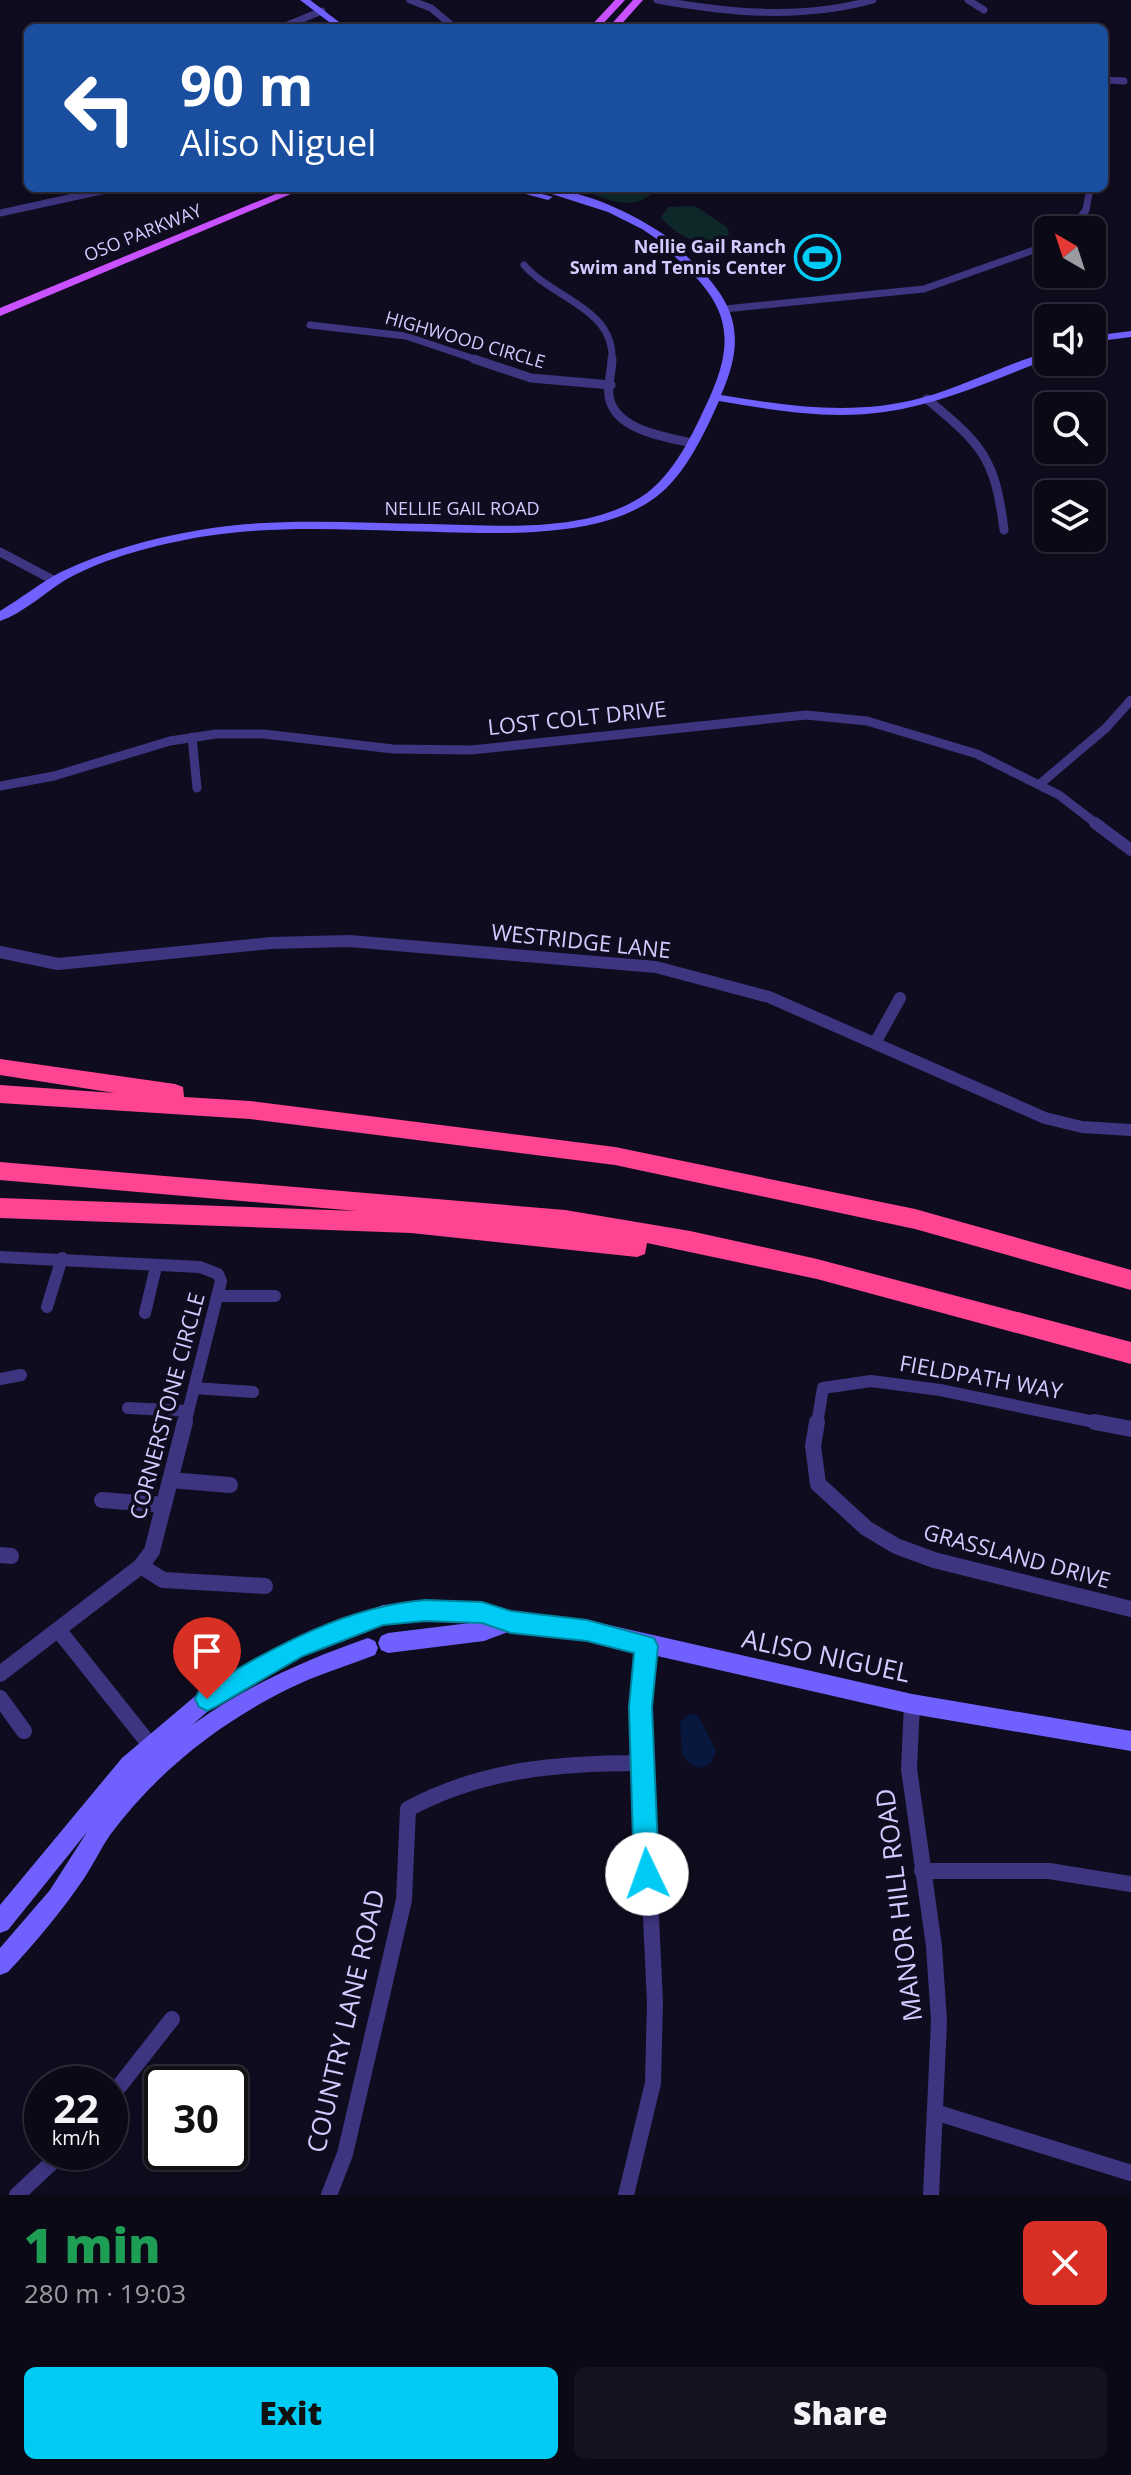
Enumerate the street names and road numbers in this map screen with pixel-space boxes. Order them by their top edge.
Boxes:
street label: OSO PARKWAY [80,197,206,267]
street label: HIGHWOOD CIRCLE [383,305,548,373]
street label: NELLIE GAIL ROAD [384,496,540,520]
street label: LOST COLT DRIVE [486,693,668,741]
street label: WESTRIDGE LANE [490,916,672,964]
street label: CORNERSTONE CIRCLE [121,1289,211,1523]
street label: FIELDPATH WAY [897,1347,1066,1405]
street label: GRASSLAND DRIVE [921,1516,1114,1594]
street label: ALISO NIGUEL [739,1620,914,1690]
street label: MANOR HILL ROAD [866,1787,930,2024]
street label: COUNTRY LANE ROAD [297,1886,393,2156]

